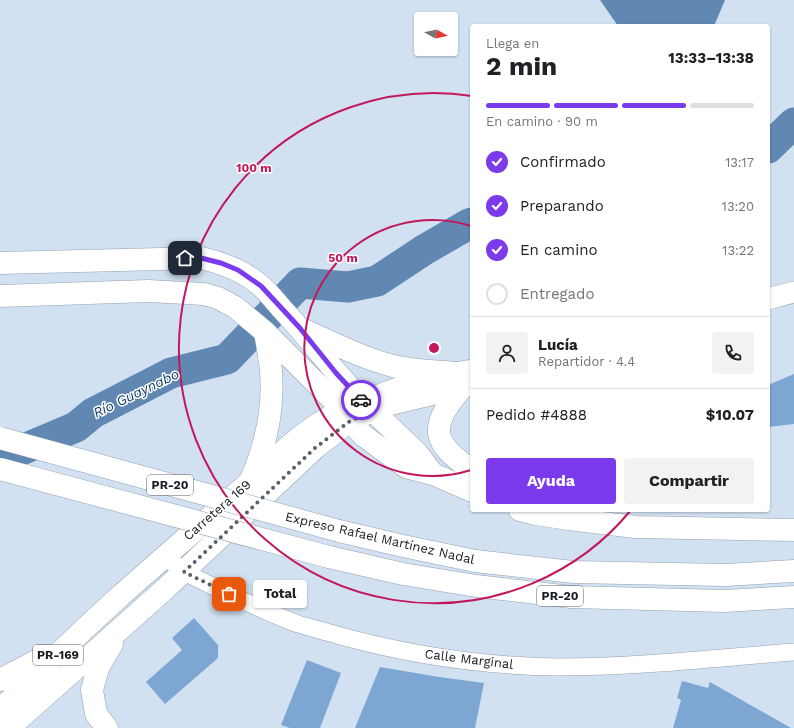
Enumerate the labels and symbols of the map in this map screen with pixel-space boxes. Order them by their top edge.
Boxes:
north arrow [414,12,458,56]
text: 100 m [236,161,272,175]
pin [168,241,202,275]
text: 50 m [328,251,358,265]
centre of rings [427,341,441,355]
water label: Río Guaynabo [91,365,181,421]
courier [341,380,381,420]
road number: PR-20 [147,475,193,495]
street label: Carretera 169 [180,477,254,543]
street label: Expreso Rafael Martínez Nadal [284,509,476,567]
pin [212,577,246,611]
callout: Total [253,580,307,608]
road number: PR-20 [537,586,583,606]
road number: PR-169 [33,645,83,665]
street label: Calle Marginal [424,646,514,672]

